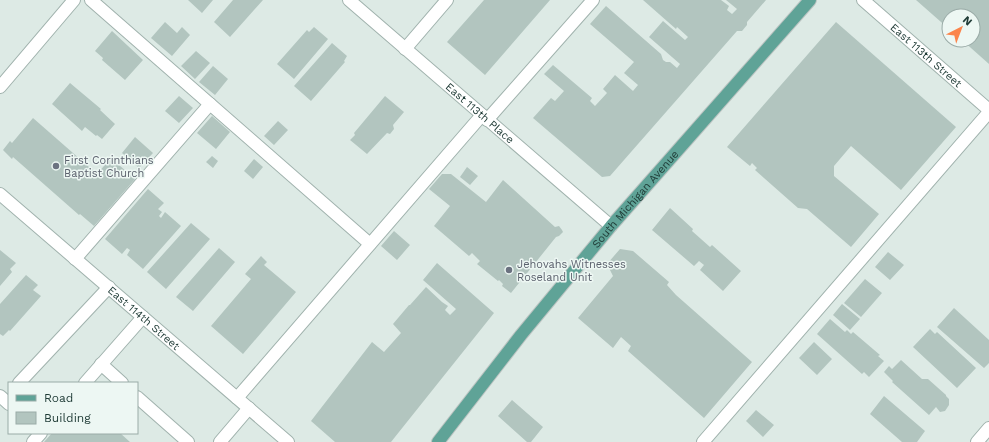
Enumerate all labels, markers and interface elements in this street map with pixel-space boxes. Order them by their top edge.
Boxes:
north arrow [941,8,981,48]
text: N [960,13,975,28]
street label: East 113th Street [888,21,965,90]
street label: East 113th Place [443,80,517,146]
street label: South Michigan Avenue [589,148,681,250]
place label: First Corinthians Baptist Church [64,154,154,180]
marker: First Corinthians Baptist Church [51,161,61,171]
place label: Jehovahs Witnesses Roseland Unit [517,258,626,284]
marker: Jehovahs Witnesses Roseland Unit [504,265,514,275]
street label: East 114th Street [105,283,183,353]
legend [8,382,138,434]
text: Road [44,391,73,405]
text: Building [44,411,91,425]

